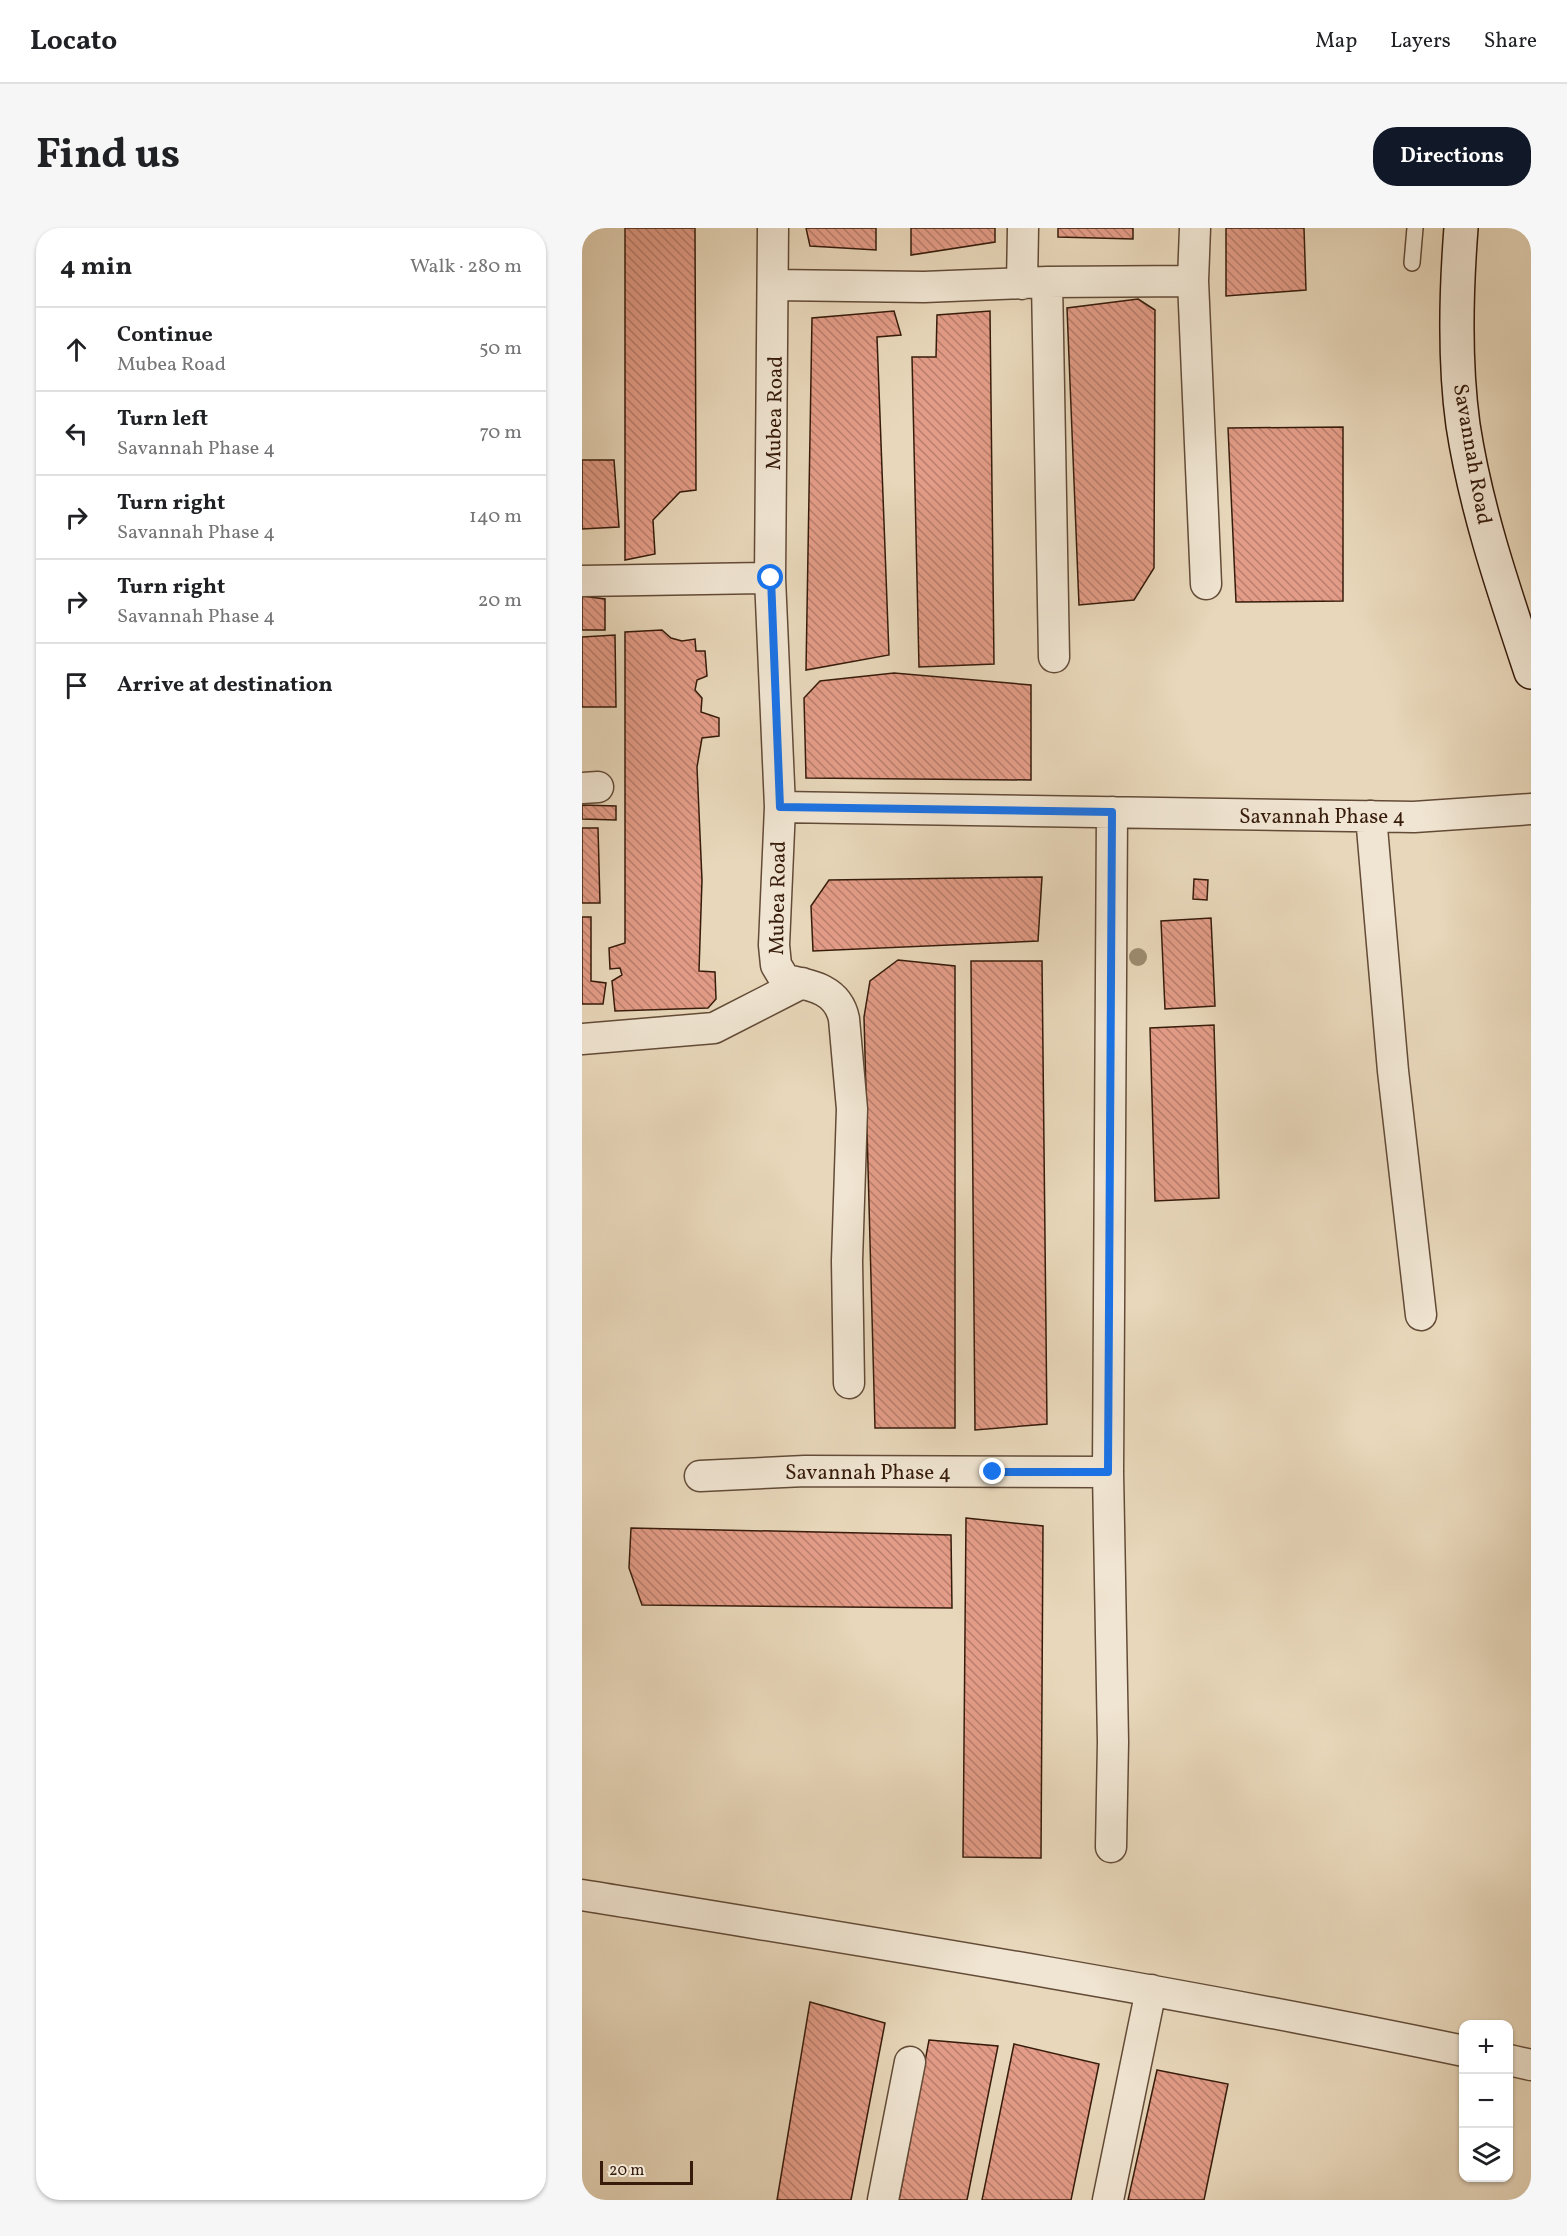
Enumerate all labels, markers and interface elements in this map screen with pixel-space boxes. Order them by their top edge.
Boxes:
text: Locato [30,22,117,61]
text: Map [1315,27,1357,56]
text: Layers [1390,27,1451,56]
text: Share [1484,27,1537,56]
text: Find us [36,127,180,186]
button: Directions [1373,127,1531,186]
text: 4 min [60,249,132,285]
text: Walk · 280 m [410,253,522,281]
text: Continue [117,320,213,351]
icon: ahead [60,333,93,366]
text: 50 m [479,335,522,363]
text: Mubea Road [117,351,226,379]
street label: Mubea Road [760,356,791,471]
street label: Savannah Road [1445,382,1498,527]
text: Turn left [117,404,208,435]
icon: left [60,417,93,450]
text: 70 m [479,419,522,447]
text: Savannah Phase 4 [117,435,275,463]
text: Turn right [117,488,225,519]
icon: right [60,501,93,534]
text: 140 m [469,503,522,531]
text: Savannah Phase 4 [117,519,275,547]
route start [757,564,783,590]
text: Turn right [117,572,225,603]
icon: right [60,585,93,618]
text: 20 m [478,587,522,615]
text: Savannah Phase 4 [117,603,275,631]
icon: arrive [60,669,93,702]
text: Arrive at destination [117,670,333,701]
street label: Savannah Phase 4 [1239,803,1405,832]
street label: Mubea Road [763,841,794,956]
route end [979,1458,1005,1484]
street label: Savannah Phase 4 [785,1459,951,1488]
map controls [1459,2020,1513,2182]
button: + [1459,2020,1513,2074]
button: − [1459,2074,1513,2128]
button: layers [1459,2128,1513,2182]
scale bar [600,2158,693,2186]
text: 20 m [609,2160,644,2182]

